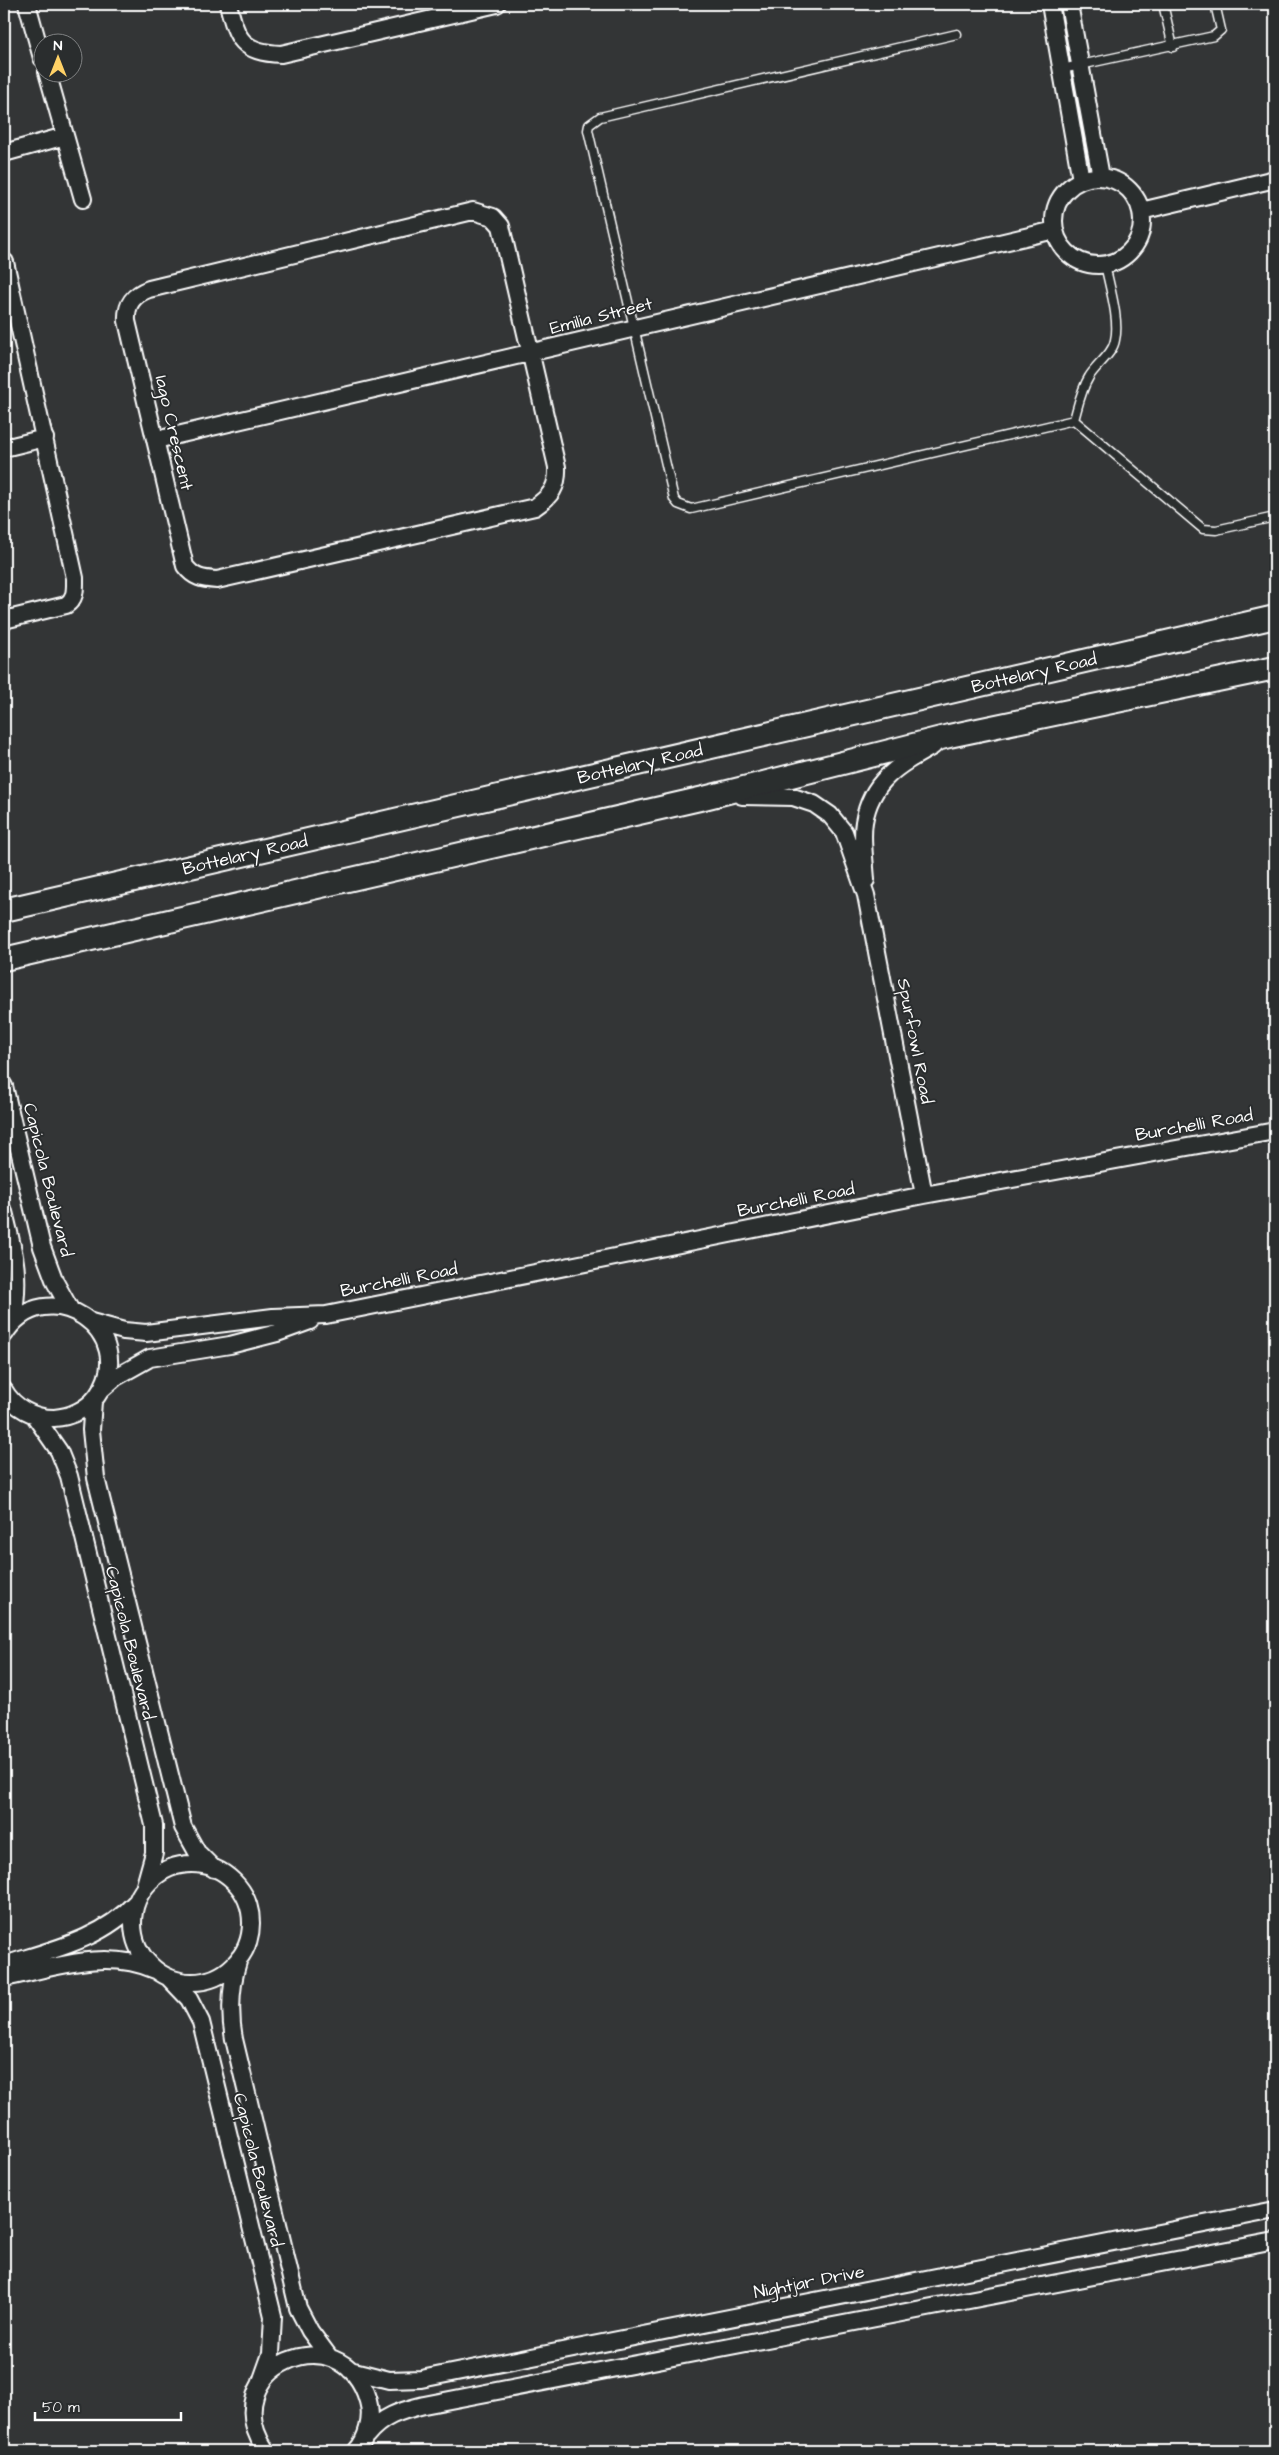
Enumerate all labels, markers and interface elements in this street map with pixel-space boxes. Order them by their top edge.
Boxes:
north arrow [32,32,82,82]
text: N [54,36,63,56]
street label: Emilia Street [547,291,656,341]
street label: Iago Crescent [148,373,200,494]
street label: Bottelary Road [969,646,1099,701]
street label: Bottelary Road [575,737,705,792]
street label: Bottelary Road [180,828,310,883]
street label: Spurfowl Road [891,976,939,1106]
street label: Capicola Boulevard [17,1100,79,1260]
street label: Burchelli Road [1133,1102,1255,1148]
street label: Burchelli Road [735,1176,857,1224]
street label: Burchelli Road [338,1256,460,1304]
street label: Capicola Boulevard [99,1563,161,1723]
street label: Capicola Boulevard [227,2090,289,2250]
street label: Nightjar Drive [751,2259,867,2306]
scale bar [35,2390,181,2422]
text: 50 m [42,2397,80,2418]

